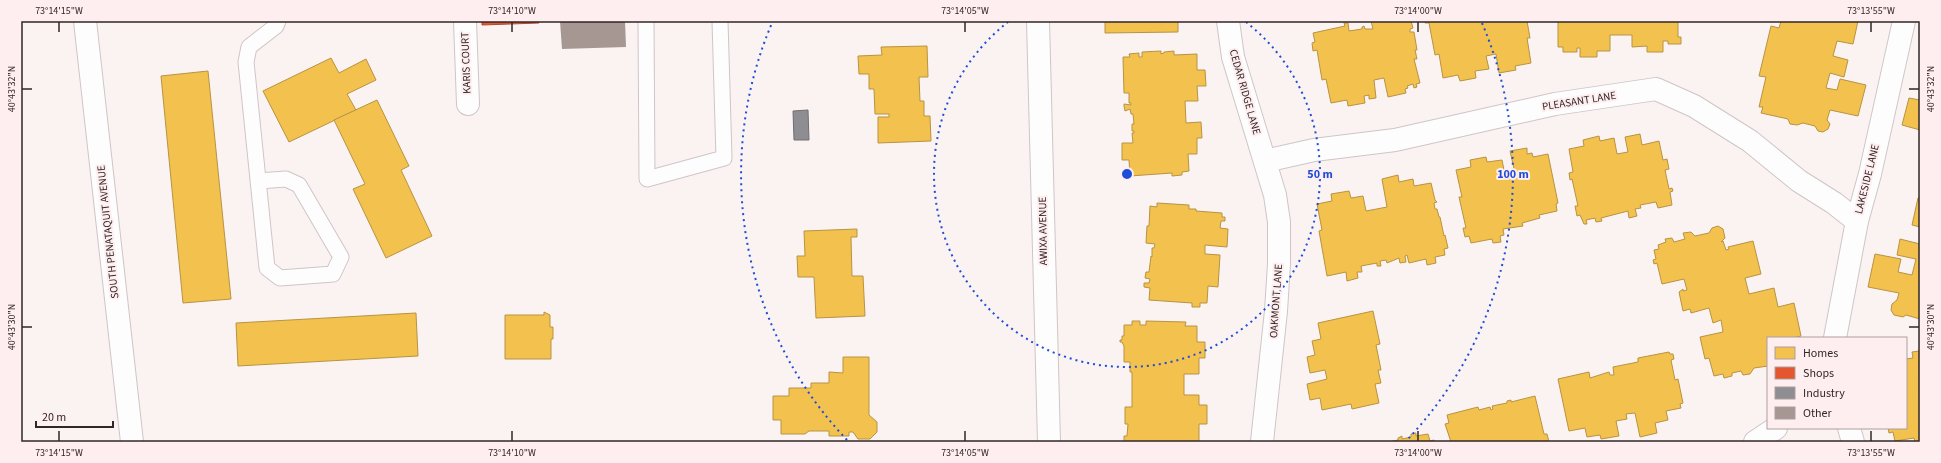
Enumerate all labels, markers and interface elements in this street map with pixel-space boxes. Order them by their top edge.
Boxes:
text: 73°14'15"W [35,4,83,18]
text: 73°14'10"W [488,4,536,18]
text: 73°14'05"W [941,4,989,18]
text: 73°14'00"W [1394,4,1442,18]
text: 73°13'55"W [1847,4,1895,18]
street label: KARIS COURT [457,32,475,94]
street label: CEDAR RIDGE LANE [1226,48,1264,137]
text: 40°43'32"N [5,66,19,112]
text: 40°43'32"N [1924,66,1938,112]
street label: PLEASANT LANE [1541,88,1617,114]
street label: LAKESIDE LANE [1851,142,1883,215]
street label: SOUTH PENATAQUIT AVENUE [94,164,122,299]
text: 50 m [1307,166,1333,183]
text: 100 m [1497,166,1529,183]
centre of rings [1120,167,1134,181]
street label: AWIXA AVENUE [1035,196,1051,265]
street label: OAKMONT LANE [1266,263,1286,339]
text: 40°43'30"N [5,304,19,350]
text: 40°43'30"N [1924,304,1938,350]
legend [1767,337,1907,429]
text: Homes [1803,345,1838,362]
text: Shops [1803,365,1834,382]
text: Industry [1803,385,1845,402]
scale bar [36,403,113,429]
text: Other [1803,405,1833,422]
text: 20 m [42,409,66,426]
text: 73°14'15"W [35,446,83,460]
text: 73°14'10"W [488,446,536,460]
text: 73°14'05"W [941,446,989,460]
text: 73°14'00"W [1394,446,1442,460]
text: 73°13'55"W [1847,446,1895,460]

